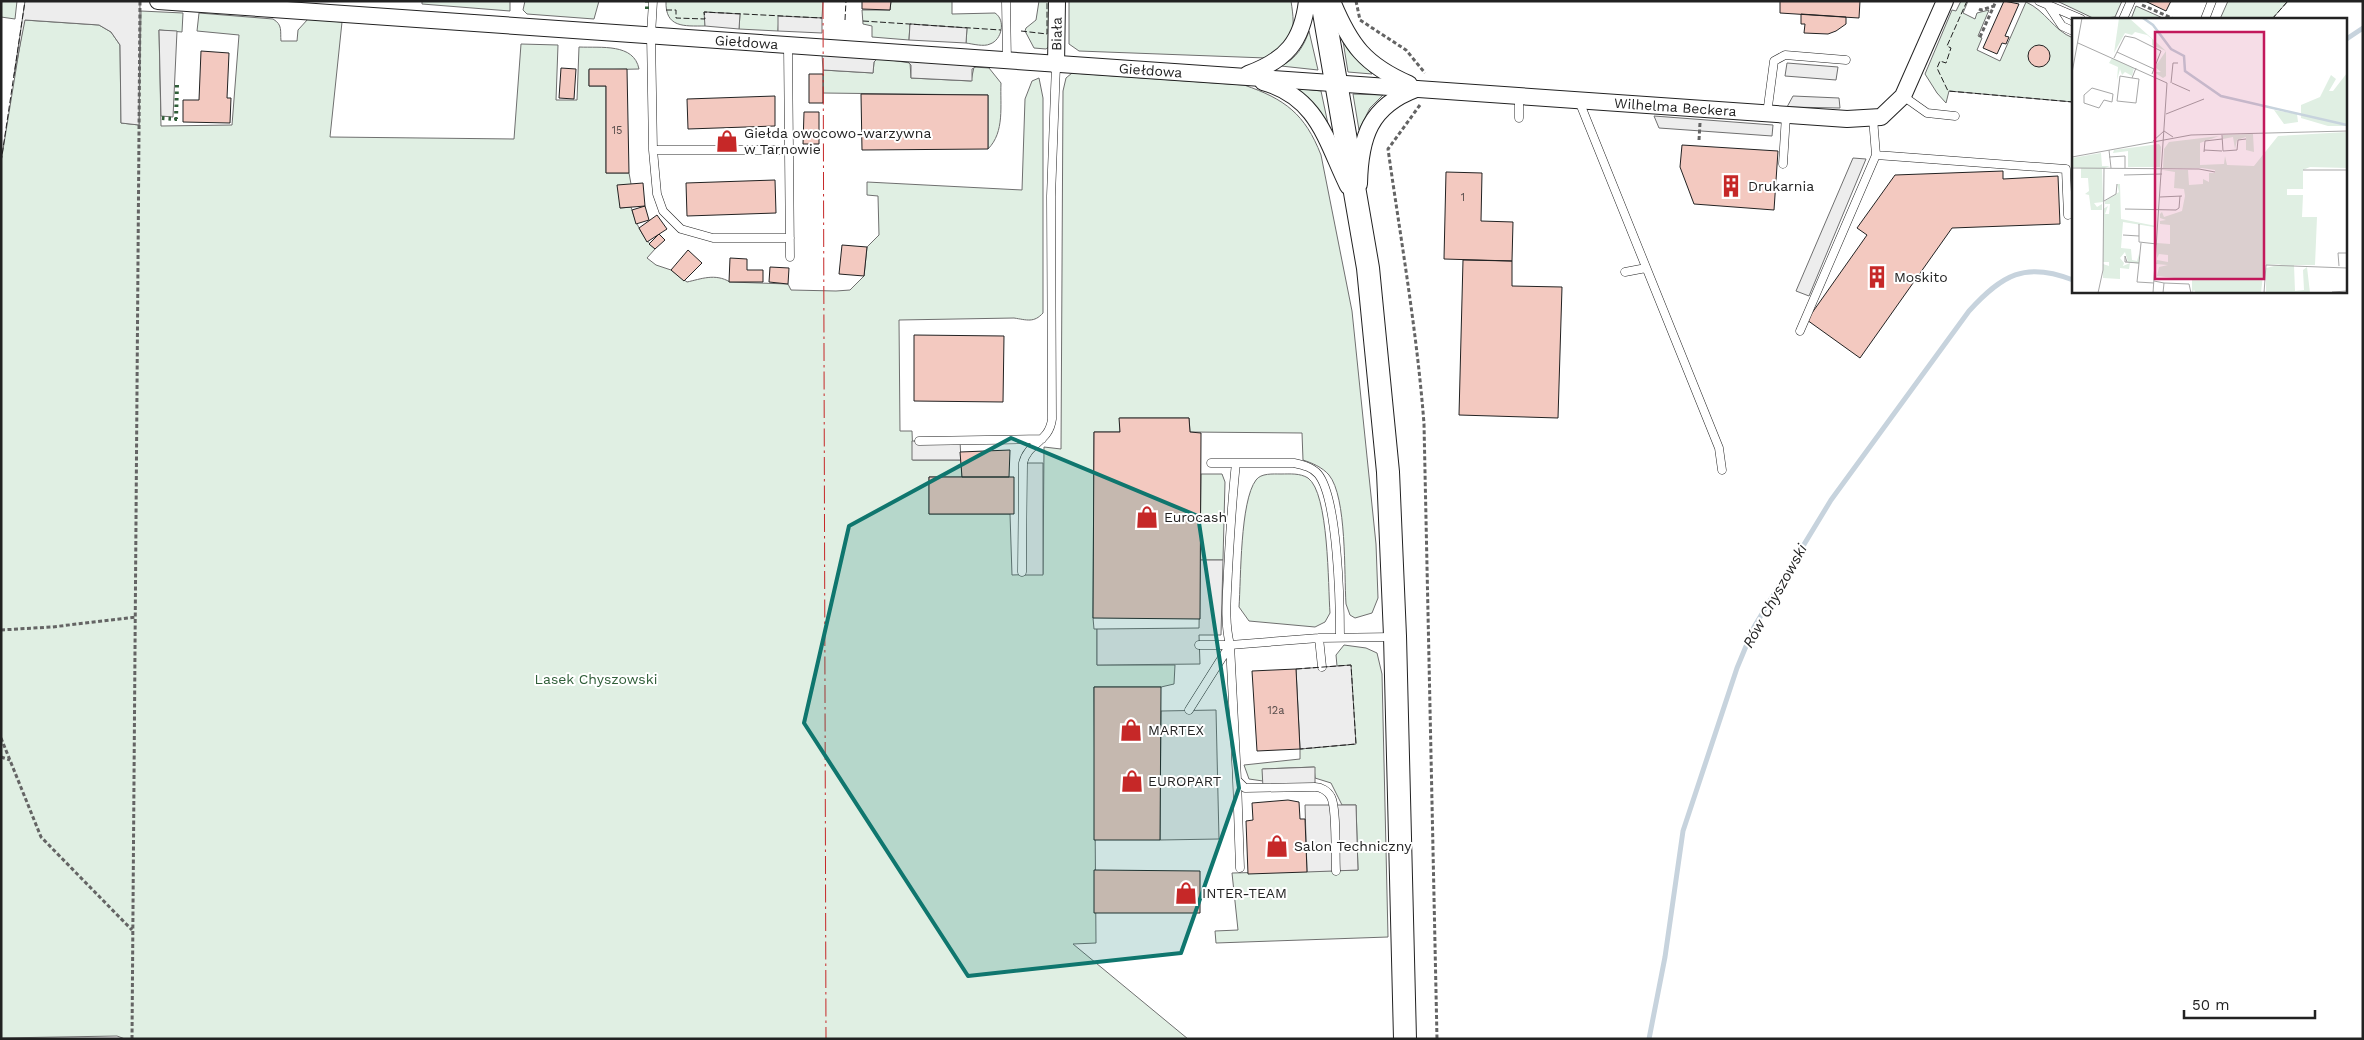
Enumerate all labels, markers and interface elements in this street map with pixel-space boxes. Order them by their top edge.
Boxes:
street label: Biała [1048,17,1065,51]
inset map [2072,18,2346,292]
street label: Giełdowa [714,32,779,52]
street label: Giełdowa [1118,60,1183,81]
street label: Wilhelma Beckera [1614,95,1737,119]
house number: 15 [612,124,622,137]
place label: Giełda owocowo-warzywna w Tarnowie [744,125,931,157]
shop icon: Giełda owocowo-warzywna w Tarnowie [714,128,740,154]
building icon: Drukarnia [1718,173,1744,199]
place label: Drukarnia [1748,178,1814,194]
house number: 1 [1461,191,1465,204]
building icon: Moskito [1864,264,1890,290]
place label: Moskito [1894,269,1948,285]
shop icon: Eurocash [1134,504,1160,530]
place label: Eurocash [1164,509,1227,525]
water label: Rów Chyszowski [1739,540,1812,651]
park label: Lasek Chyszowski [535,671,657,687]
house number: 12a [1268,704,1284,717]
shop icon: MARTEX [1118,717,1144,743]
place label: MARTEX [1148,722,1204,738]
shop icon: EUROPART [1119,768,1145,794]
place label: EUROPART [1148,773,1222,789]
shop icon: Salon Techniczny [1264,833,1290,859]
place label: Salon Techniczny [1294,838,1412,854]
shop icon: INTER-TEAM [1173,880,1199,906]
place label: INTER-TEAM [1202,885,1287,901]
scale bar [2184,988,2315,1020]
text: 50 m [2192,996,2229,1014]

